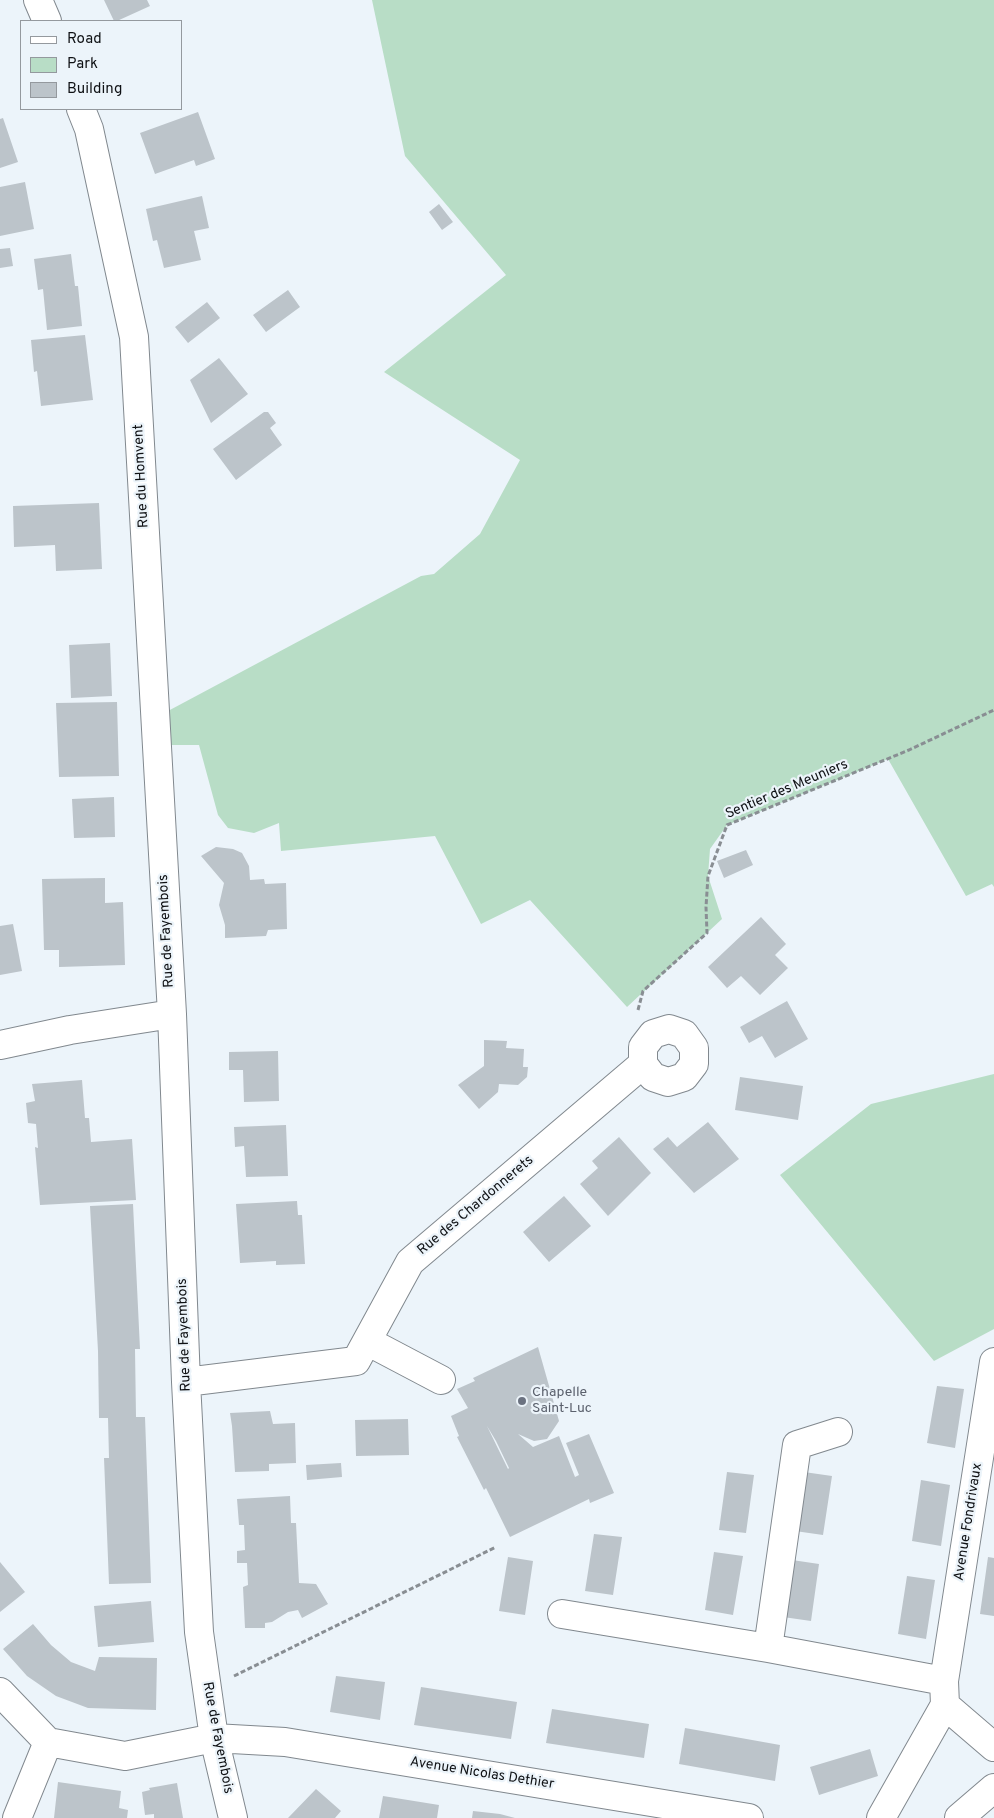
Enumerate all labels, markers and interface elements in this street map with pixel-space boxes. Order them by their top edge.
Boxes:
legend [20,20,182,110]
text: Road [67,30,102,49]
text: Park [67,55,98,74]
text: Building [67,80,122,99]
street label: Rue du Homvent [131,424,153,528]
street label: Sentier des Meuniers [723,757,851,823]
street label: Rue de Fayembois [156,874,178,988]
street label: Rue des Chardonnerets [415,1153,537,1259]
street label: Rue de Fayembois [175,1278,195,1392]
place label: Chapelle Saint-Luc [532,1385,592,1418]
marker: Chapelle Saint-Luc [516,1395,528,1407]
street label: Avenue Fondrivaux [951,1462,987,1582]
street label: Rue de Fayembois [198,1681,236,1795]
street label: Avenue Nicolas Dethier [409,1754,555,1794]

